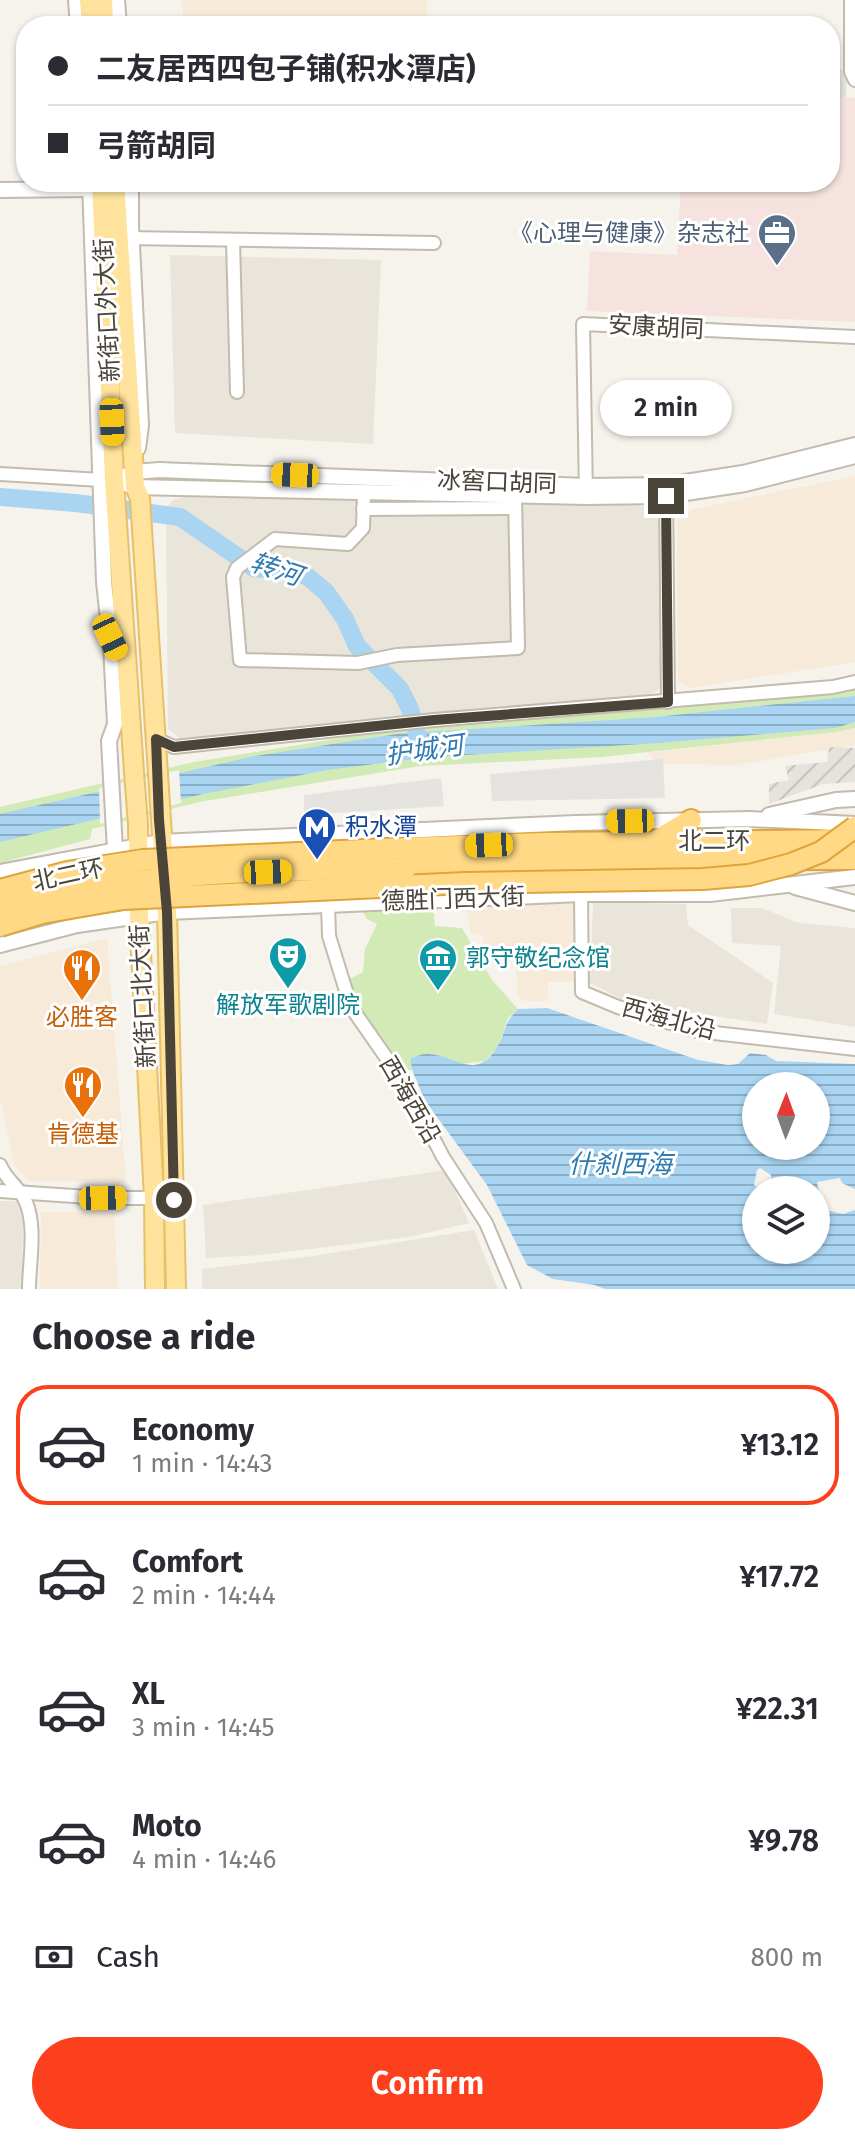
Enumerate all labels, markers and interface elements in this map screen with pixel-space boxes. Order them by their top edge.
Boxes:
text: 二友居西四包子铺(积水潭店) [96,51,476,87]
text: 弓箭胡同 [96,128,216,164]
office icon: 《心理与健康》杂志社 [756,212,798,267]
place label: 《心理与健康》杂志社 [509,219,749,247]
street label: 新街口外大街 [89,237,125,383]
street label: 安康胡同 [607,311,705,343]
callout: 2 min [600,380,732,436]
text: 2 min [634,392,698,423]
car [99,398,125,446]
car [271,462,319,488]
street label: 冰窖口胡同 [437,466,557,498]
route end [648,478,684,514]
water label: 转河 [246,547,310,594]
car [89,610,131,664]
water label: 护城河 [383,729,470,771]
metro station icon: 积水潭 [296,806,338,861]
car [606,809,654,833]
place label: 积水潭 [345,813,417,841]
street label: 北二环 [678,827,750,855]
car [465,832,513,858]
street label: 北二环 [30,854,106,896]
car [244,859,292,885]
street label: 德胜门西大街 [381,882,525,916]
street label: 新街口北大街 [125,923,161,1069]
theatre icon: 解放军歌剧院 [267,935,309,990]
museum icon: 郭守敬纪念馆 [417,937,459,992]
place label: 郭守敬纪念馆 [466,944,610,972]
restaurant icon: 必胜客 [61,947,103,1002]
place label: 解放军歌剧院 [216,991,360,1019]
street label: 西海北沿 [619,993,719,1045]
place label: 必胜客 [46,1003,118,1031]
street label: 西海西沿 [374,1051,446,1149]
restaurant icon: 肯德基 [62,1064,104,1119]
north arrow [742,1072,830,1160]
map controls [742,1072,830,1264]
place label: 肯德基 [47,1120,119,1148]
water label: 什刹西海 [568,1149,676,1180]
button: layers [742,1176,830,1264]
route start [156,1182,192,1218]
car [79,1186,127,1210]
text: Choose a ride [32,1315,255,1359]
icon: car [36,1409,108,1481]
text: Economy [132,1412,254,1448]
text: ¥13.12 [741,1427,819,1463]
text: 1 min · 14:43 [132,1448,273,1479]
icon: car [36,1541,108,1613]
text: Comfort [132,1544,243,1580]
text: ¥17.72 [739,1559,819,1595]
text: 2 min · 14:44 [132,1580,276,1611]
icon: car [36,1673,108,1745]
text: XL [132,1676,165,1712]
text: ¥22.31 [736,1691,819,1727]
text: 3 min · 14:45 [132,1712,275,1743]
icon: car [36,1805,108,1877]
text: Moto [132,1808,202,1844]
text: ¥9.78 [748,1823,819,1859]
text: 4 min · 14:46 [132,1844,276,1875]
icon: cash [32,1935,76,1979]
text: Cash [96,1939,160,1975]
text: 800 m [750,1942,823,1973]
button: Confirm [32,2037,823,2129]

